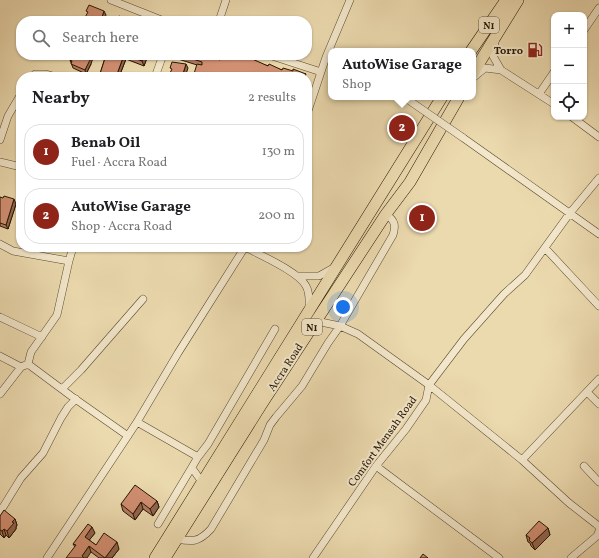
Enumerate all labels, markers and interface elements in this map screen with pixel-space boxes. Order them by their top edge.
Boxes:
map controls [551,12,587,120]
button: + [551,12,587,48]
search box [16,16,312,60]
road number: N1 [479,17,499,33]
icon: search [30,27,52,49]
text: Search here [62,28,139,49]
fuel station icon: Torro [526,41,544,59]
place label: Torro [494,44,523,59]
popup [328,48,476,100]
button: − [551,48,587,84]
text: AutoWise Garage [342,55,462,76]
text: Shop [342,76,371,94]
button: locate [551,84,587,120]
text: Nearby [32,87,90,110]
text: 2 results [248,89,296,107]
pin: 2 [389,113,415,143]
text: Benab Oil [71,133,140,154]
text: 1 [43,143,49,161]
text: 130 m [262,143,295,161]
text: Fuel · Accra Road [71,154,167,172]
text: AutoWise Garage [71,197,191,218]
pin: 1 [409,203,435,233]
text: 2 [43,207,49,225]
text: 200 m [258,207,295,225]
text: Shop · Accra Road [71,218,172,236]
your location [333,297,353,317]
road number: N1 [302,319,322,335]
street label: Accra Road [265,341,307,395]
street label: Comfort Mensah Road [345,394,421,490]

